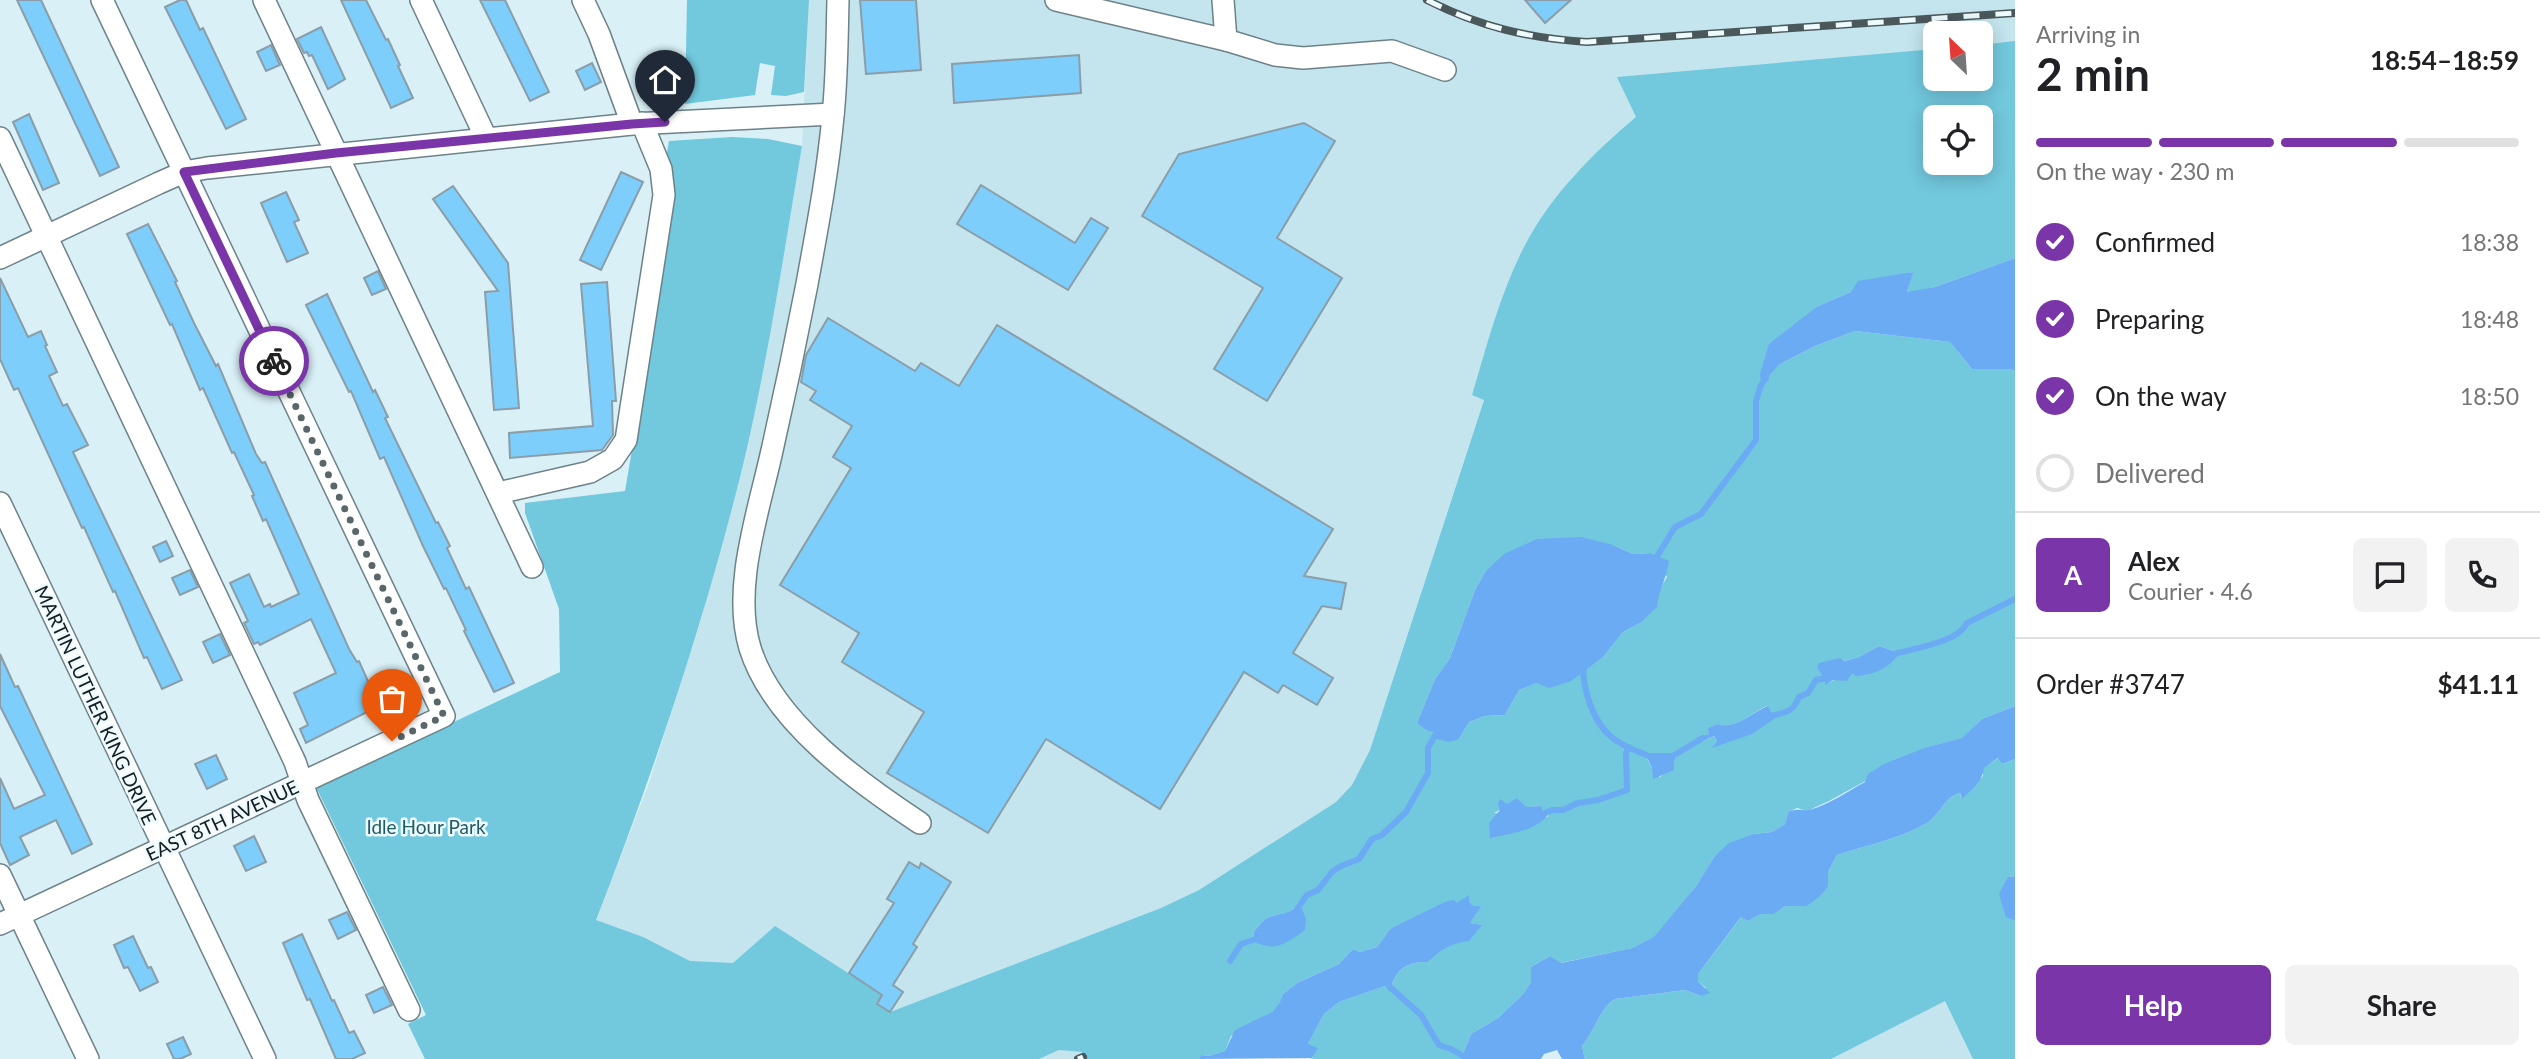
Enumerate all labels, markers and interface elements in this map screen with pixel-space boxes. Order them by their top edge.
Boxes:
text: Arriving in [2036,20,2140,48]
north arrow [1923,21,1993,91]
map controls [1923,21,1993,175]
text: 18:54–18:59 [2370,44,2519,76]
text: 2 min [2036,46,2150,101]
pin [635,50,695,122]
icon: home [646,61,684,99]
button: locate [1923,105,1993,175]
text: On the way · 230 m [2036,157,2235,185]
icon: check [2036,223,2074,261]
text: Confirmed [2095,226,2215,258]
text: 18:38 [2460,228,2519,256]
icon: check [2036,300,2074,338]
text: Preparing [2095,303,2204,335]
text: 18:48 [2460,305,2519,333]
courier [239,326,309,396]
icon: bike [255,342,293,380]
icon: check [2036,377,2074,415]
text: On the way [2095,380,2227,412]
text: 18:50 [2460,382,2519,410]
text: Delivered [2095,457,2205,489]
button: chat [2353,538,2427,612]
button: phone [2445,538,2519,612]
text: Alex [2128,545,2180,577]
text: A [2064,559,2082,591]
text: Courier · 4.6 [2128,577,2253,605]
street label: MARTIN LUTHER KING DRIVE [30,582,162,828]
text: Order #3747 [2036,668,2185,700]
text: $41.11 [2437,668,2519,700]
pin [362,669,422,741]
icon: bag [373,680,411,718]
street label: EAST 8TH AVENUE [142,775,302,865]
park label: Idle Hour Park [366,815,486,838]
button: Help [2036,965,2271,1045]
button: Share [2285,965,2519,1045]

